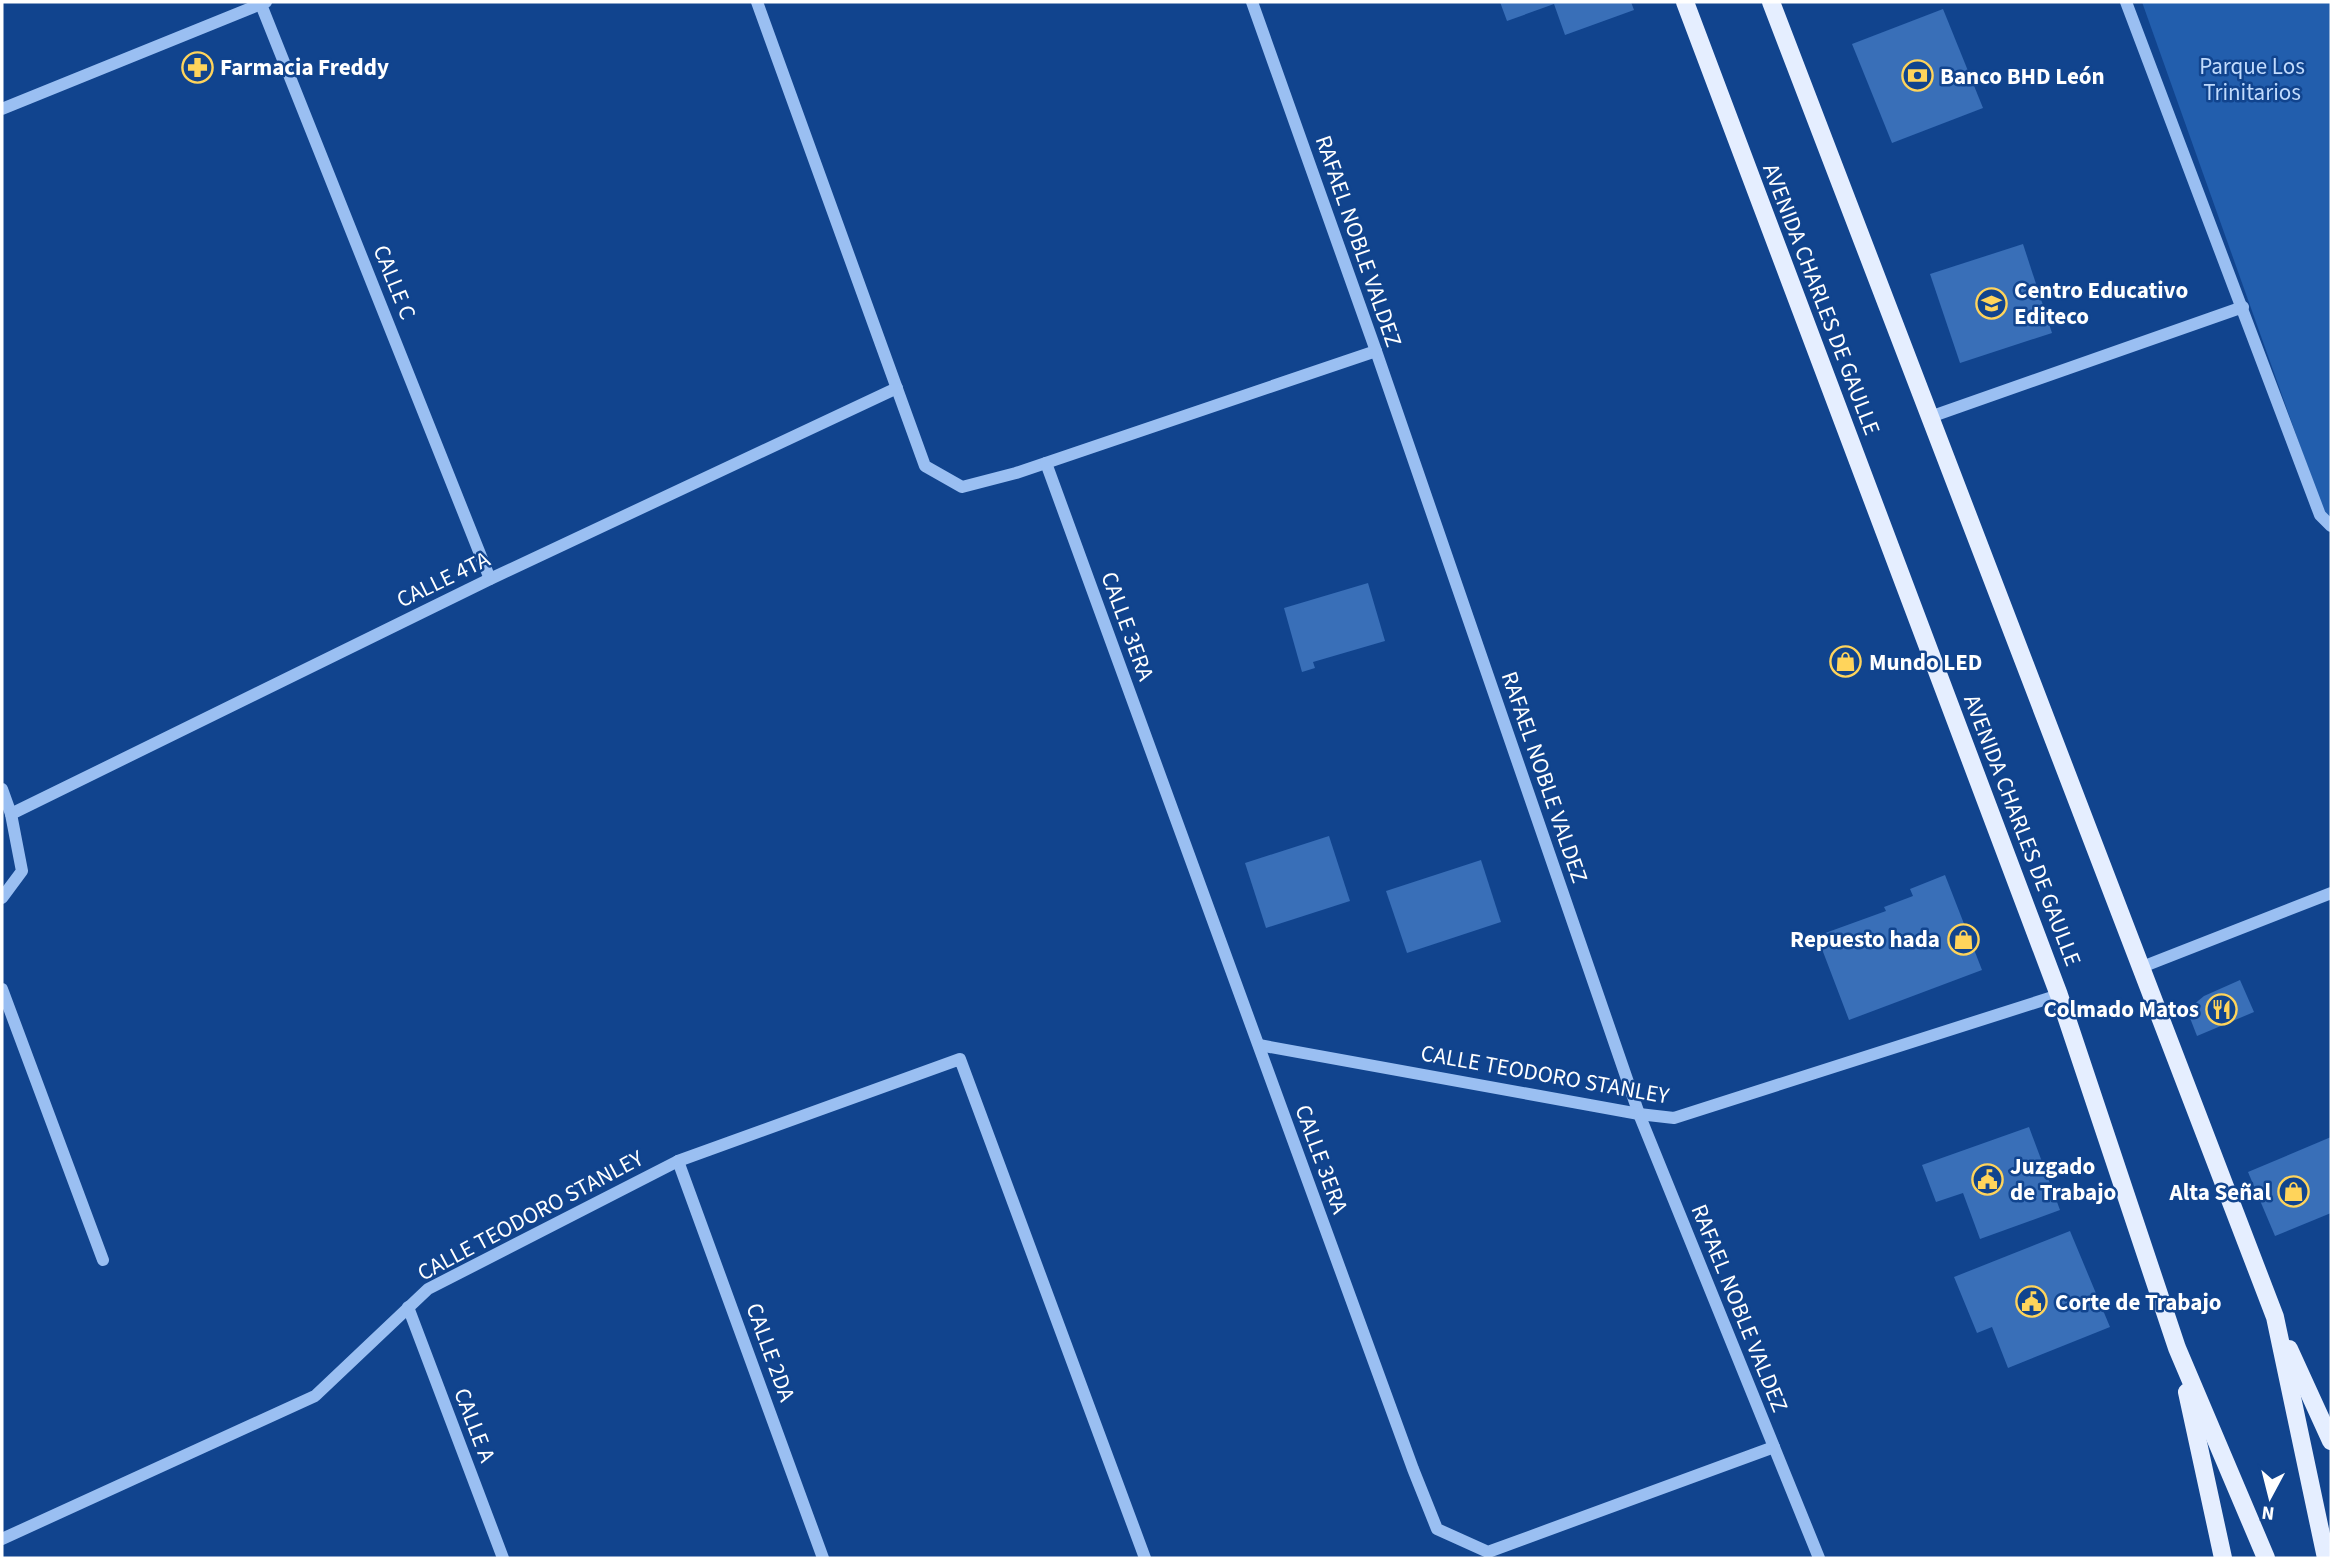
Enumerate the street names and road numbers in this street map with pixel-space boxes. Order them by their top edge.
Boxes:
street label: RAFAEL NOBLE VALDEZ [1307,131,1410,351]
street label: AVENIDA CHARLES DE GAULLE [1754,159,1889,440]
street label: CALLE C [365,240,424,324]
street label: CALLE 4TA [391,542,496,616]
street label: CALLE 3ERA [1093,567,1163,686]
street label: RAFAEL NOBLE VALDEZ [1493,667,1596,887]
street label: AVENIDA CHARLES DE GAULLE [1955,690,2090,971]
street label: CALLE TEODORO STANLEY [1418,1036,1672,1113]
street label: CALLE 3ERA [1287,1100,1357,1219]
street label: CALLE TEODORO STANLEY [411,1142,649,1289]
street label: RAFAEL NOBLE VALDEZ [1683,1199,1796,1417]
street label: CALLE 2DA [737,1298,804,1406]
street label: CALLE A [445,1383,504,1468]

